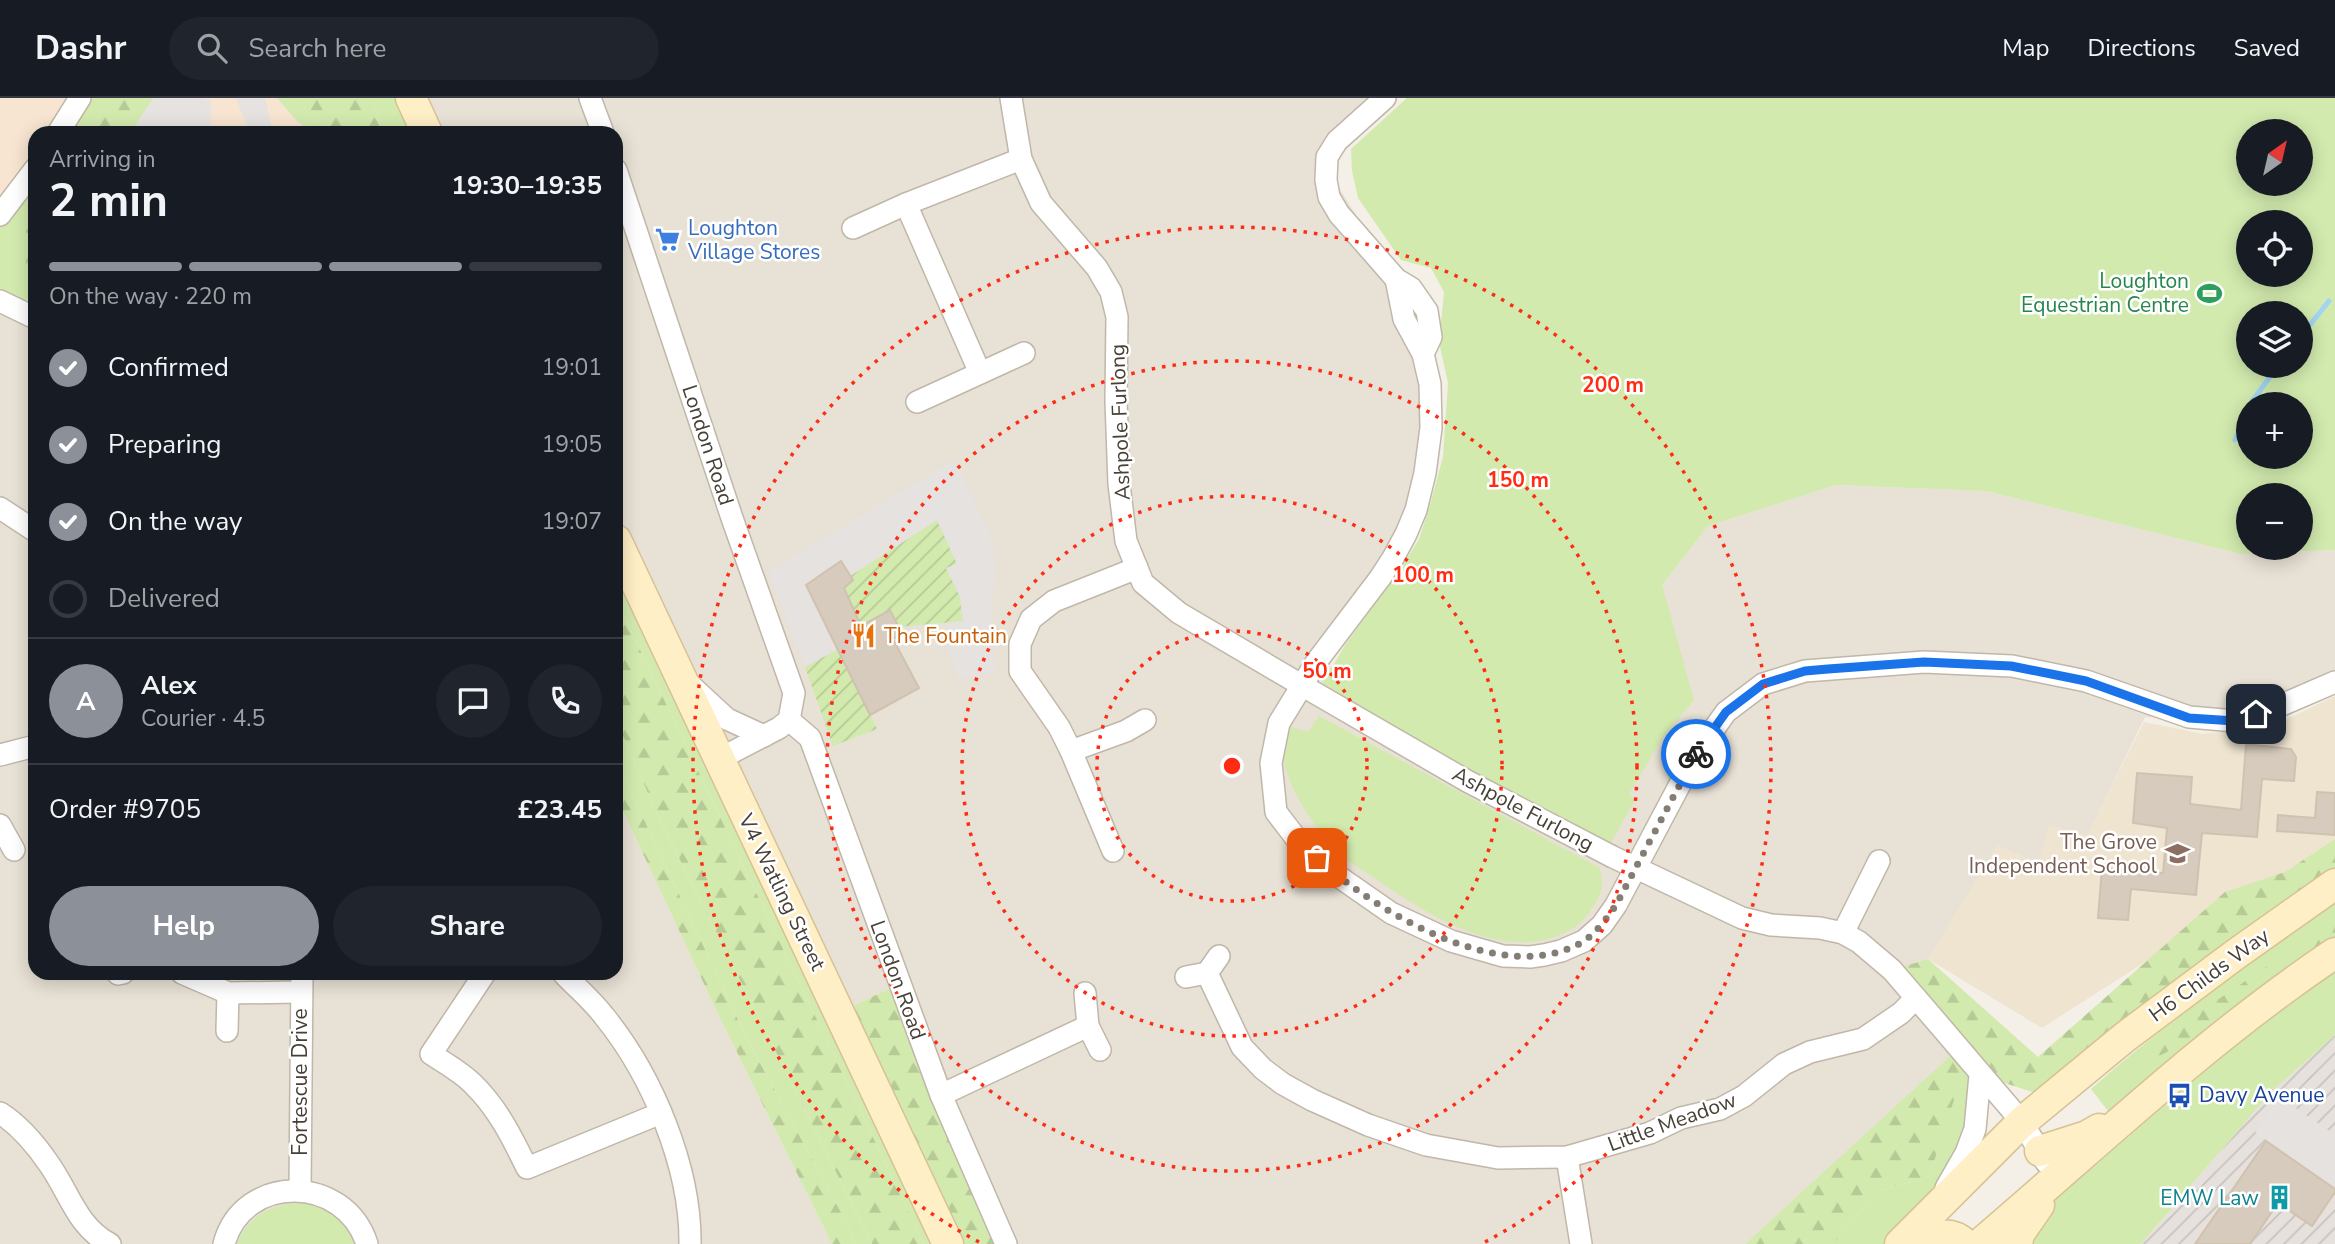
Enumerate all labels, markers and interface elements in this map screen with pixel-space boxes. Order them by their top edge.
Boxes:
search box [169,17,659,80]
text: Dashr [35,26,127,71]
icon: search [193,29,231,67]
text: Search here [249,31,386,66]
text: Map [2002,32,2049,64]
text: Directions [2087,32,2196,64]
text: Saved [2234,32,2300,64]
north arrow [2236,119,2314,196]
map controls [2236,119,2313,560]
text: Arriving in [49,144,156,175]
text: 19:30–19:35 [451,168,602,203]
text: 2 min [49,169,168,232]
button: locate [2236,210,2313,287]
place label: Loughton Village Stores [687,214,820,266]
supermarket icon: Loughton Village Stores [654,226,682,254]
place label: Loughton Equestrian Centre [2021,267,2189,319]
sports icon: Loughton Equestrian Centre [2195,279,2223,307]
text: On the way · 220 m [49,281,252,312]
button: layers [2236,301,2313,378]
street label: Ashpole Furlong [1103,343,1137,501]
icon: check [49,349,87,387]
text: Confirmed [108,350,229,385]
text: 19:01 [542,352,602,383]
text: 200 m [1582,371,1644,399]
street label: London Road [675,381,741,509]
button: + [2236,392,2313,469]
icon: check [49,426,87,464]
text: Preparing [108,427,221,462]
text: 19:05 [542,429,602,460]
text: 150 m [1487,466,1549,494]
button: − [2236,483,2313,560]
icon: check [49,503,87,541]
text: On the way [108,504,242,539]
text: 19:07 [542,506,602,537]
text: 100 m [1392,561,1454,589]
text: Delivered [108,581,220,616]
restaurant icon: The Fountain [850,622,878,650]
place label: The Fountain [884,622,1007,650]
text: 50 m [1302,657,1352,685]
button: chat [436,664,510,738]
button: phone [528,664,602,738]
text: Alex [141,668,197,703]
text: A [76,684,96,719]
pin [2226,684,2286,744]
icon: home [2237,695,2275,733]
text: Courier · 4.5 [141,703,265,734]
courier [1661,719,1731,789]
icon: bike [1677,735,1715,773]
centre of rings [1220,754,1244,778]
street label: Ashpole Furlong [1447,760,1599,858]
text: Order #9705 [49,792,201,827]
text: £23.45 [518,792,602,827]
street label: V4 Watling Street [732,808,832,976]
pin [1287,828,1347,888]
place label: The Grove Independent School [1969,828,2158,880]
icon: bag [1298,839,1336,877]
school or university icon: The Grove Independent School [2163,840,2191,868]
button: Help [49,886,319,966]
button: Share [333,886,602,966]
street label: London Road [863,916,933,1044]
street label: H6 Childs Way [2143,922,2275,1028]
street label: Fortescue Drive [286,1008,314,1156]
bus stop icon: Davy Avenue [2165,1081,2193,1109]
place label: Davy Avenue [2199,1081,2324,1109]
street label: Little Meadow [1604,1086,1741,1158]
place label: EMW Law [2160,1184,2259,1212]
building icon: EMW Law [2265,1184,2293,1212]

